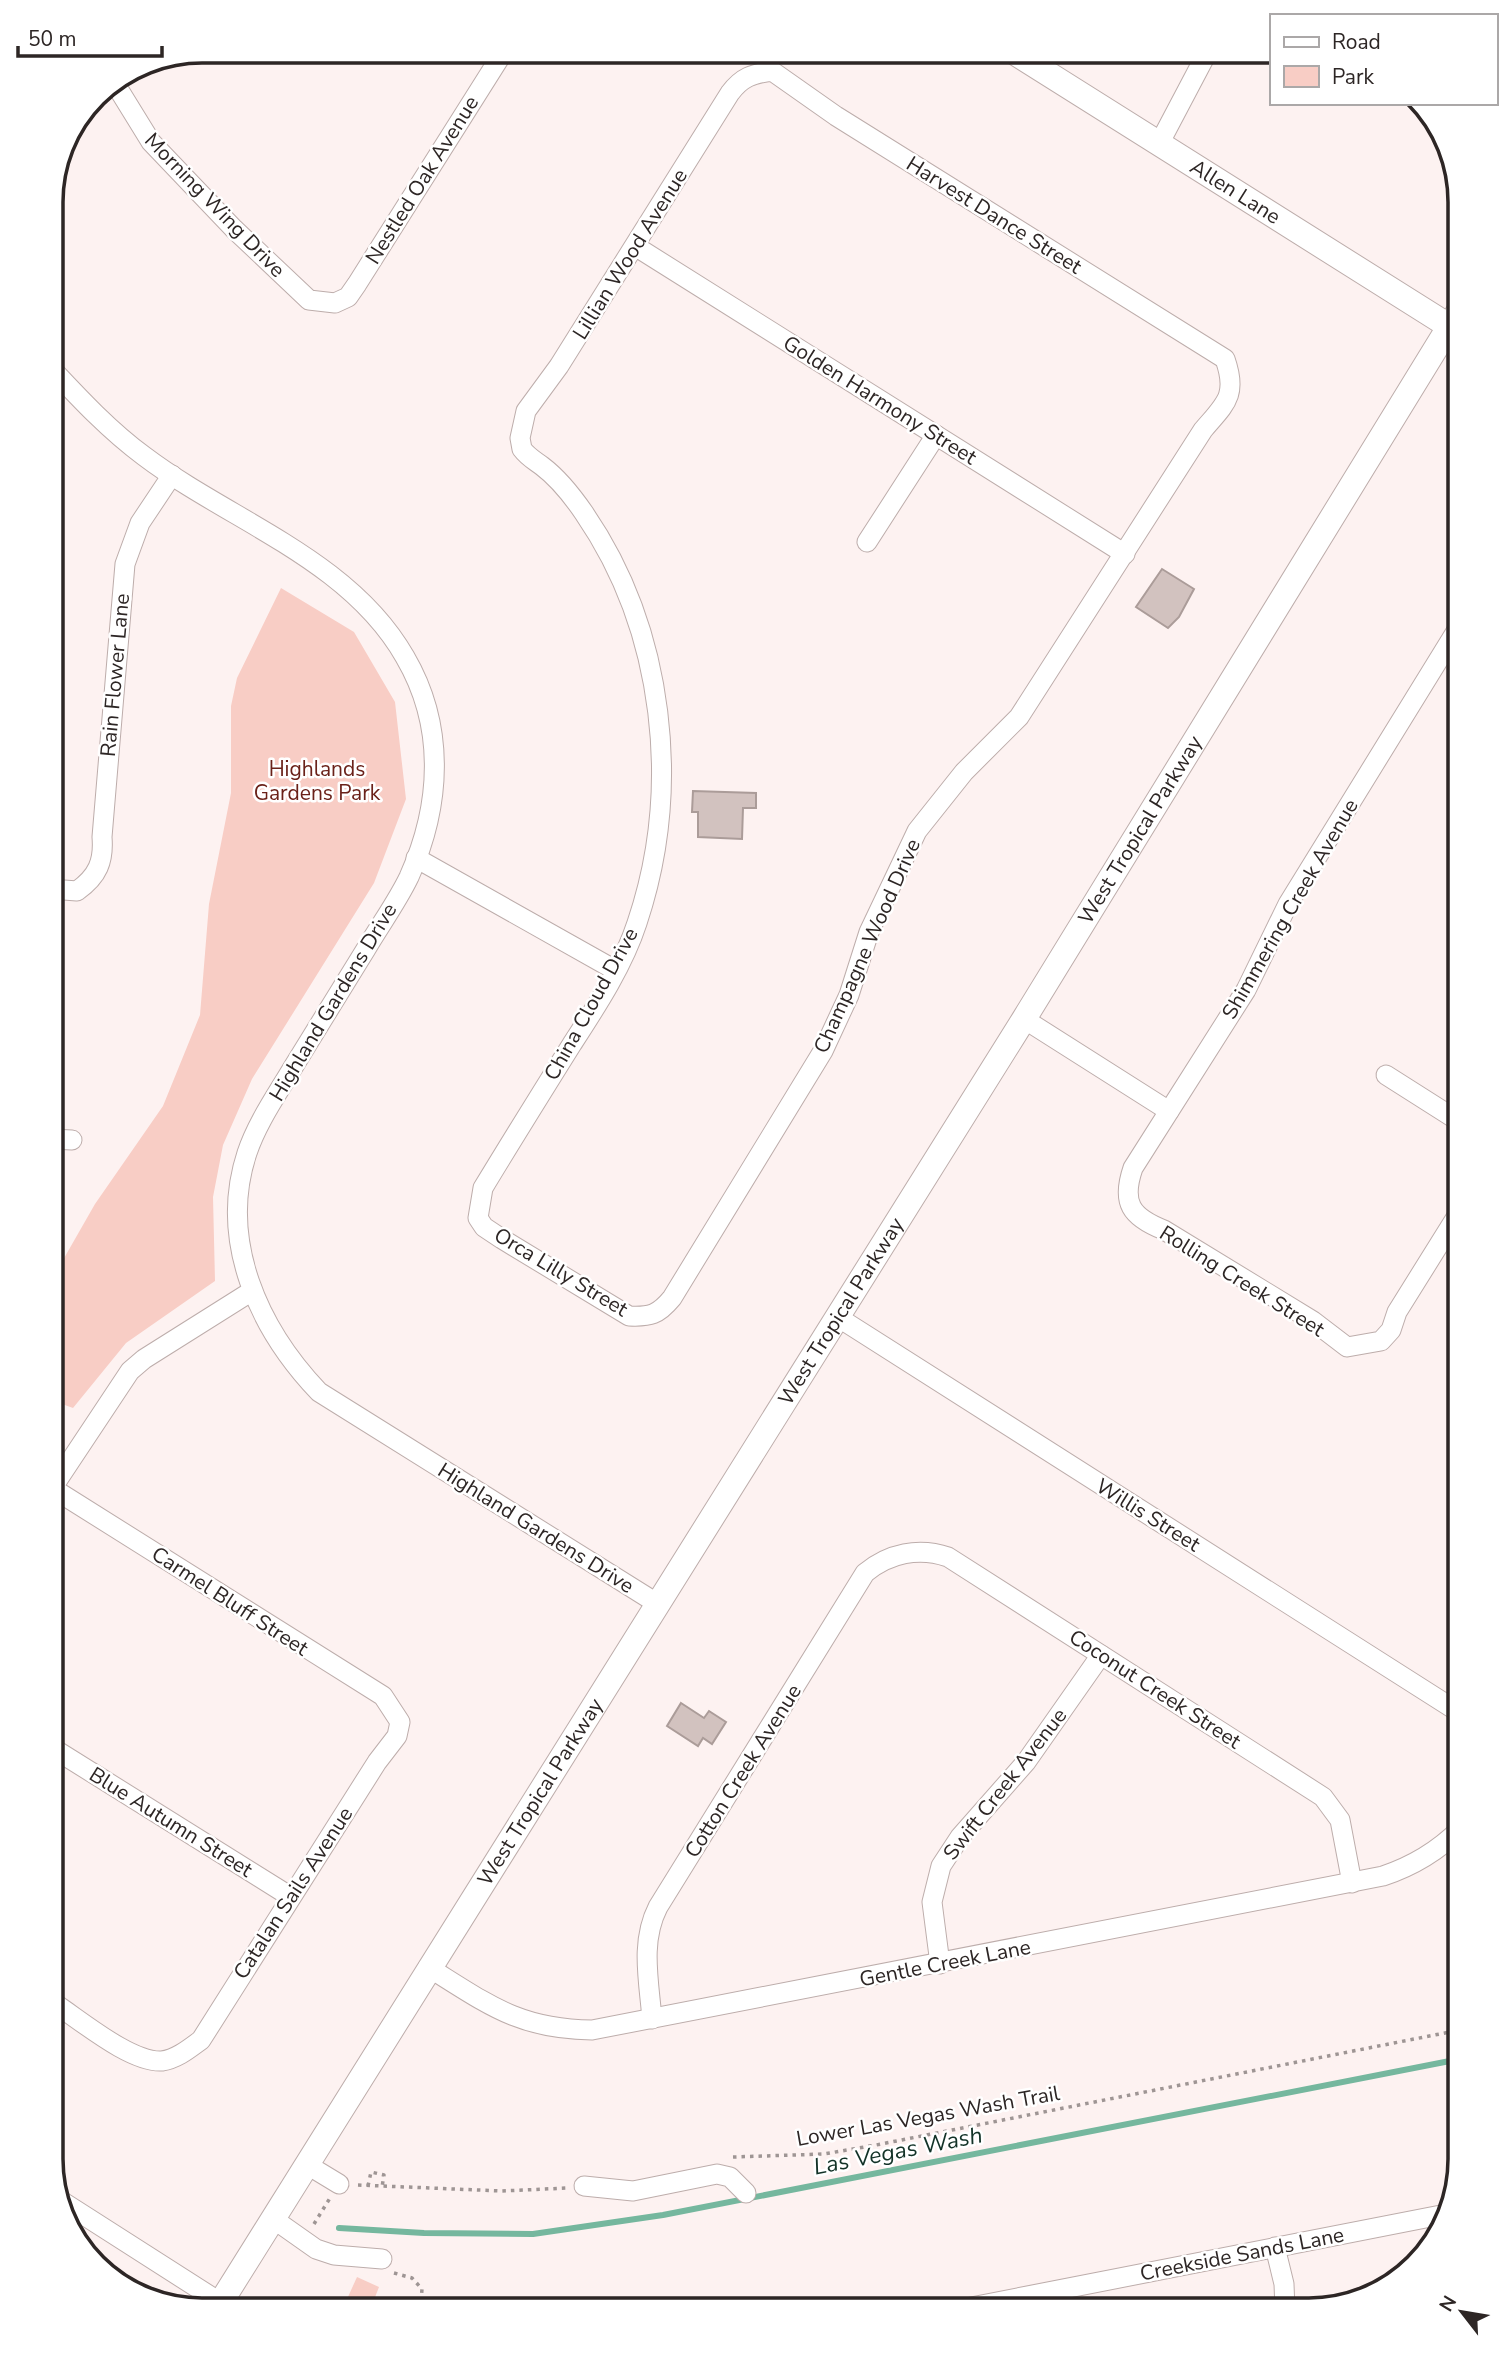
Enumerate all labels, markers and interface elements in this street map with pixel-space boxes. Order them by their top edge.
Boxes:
scale bar [18,14,161,58]
legend [1270,14,1497,105]
text: 50 m [28,25,77,53]
text: Road [1332,28,1381,56]
text: Park [1332,63,1374,91]
street label: Nestled Oak Avenue [359,90,485,270]
street label: Morning Wing Drive [139,127,291,283]
street label: Harvest Dance Street [901,150,1088,281]
street label: Allen Lane [1185,153,1286,231]
street label: Lillian Wood Avenue [566,163,694,345]
street label: Golden Harmony Street [778,329,983,471]
street label: Rain Flower Lane [94,592,136,758]
street label: West Tropical Parkway [1072,730,1209,929]
park label: Highlands Gardens Park [254,755,381,807]
street label: Shimmering Creek Avenue [1215,794,1365,1024]
street label: Champagne Wood Drive [807,834,927,1058]
street label: Highland Gardens Drive [263,898,403,1106]
street label: China Cloud Drive [537,923,645,1085]
street label: West Tropical Parkway [772,1212,910,1411]
street label: Rolling Creek Street [1154,1219,1330,1343]
street label: Orca Lilly Street [489,1221,634,1323]
street label: Highland Gardens Drive [433,1456,639,1600]
street label: Willis Street [1091,1472,1206,1559]
street label: Carmel Bluff Street [146,1540,314,1663]
street label: Coconut Creek Street [1064,1623,1247,1755]
street label: Cotton Creek Avenue [678,1679,808,1863]
street label: West Tropical Parkway [471,1693,610,1891]
street label: Swift Creek Avenue [937,1702,1073,1866]
street label: Blue Autumn Street [84,1760,259,1884]
street label: Catalan Sails Avenue [227,1801,359,1985]
street label: Gentle Creek Lane [857,1933,1033,1993]
street label: Lower Las Vegas Wash Trail [794,2080,1062,2152]
water label: Las Vegas Wash [811,2121,985,2181]
street label: Creekside Sands Lane [1138,2220,1346,2288]
north arrow [1427,2277,1497,2347]
text: N [1433,2291,1463,2317]

